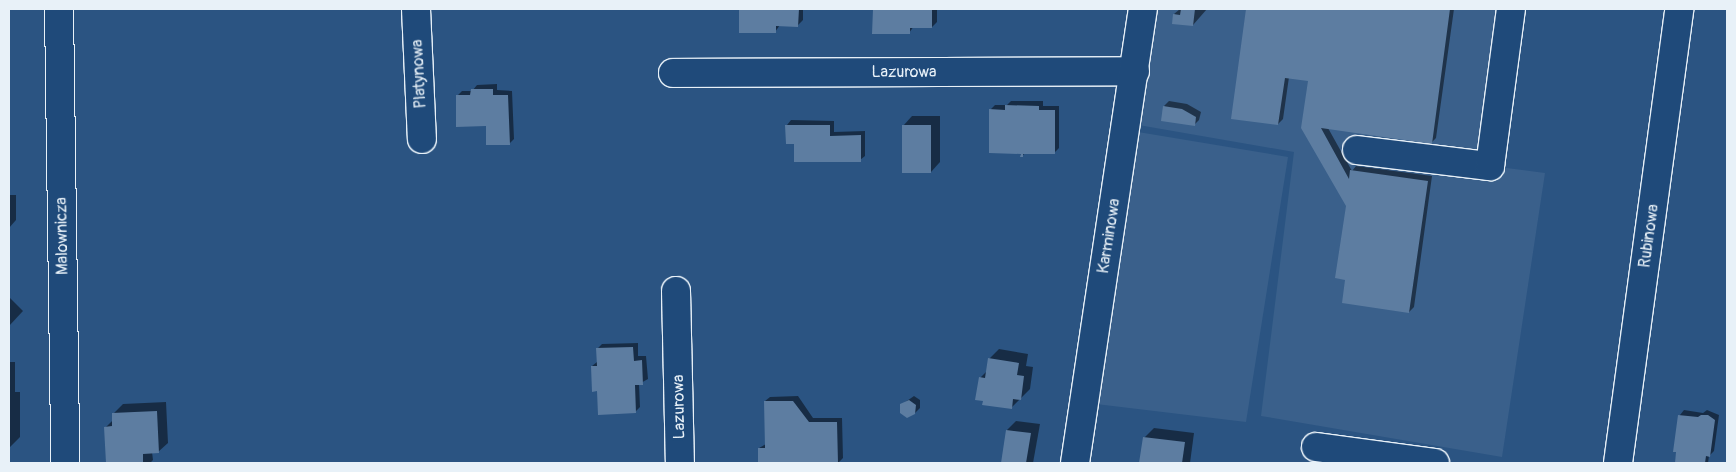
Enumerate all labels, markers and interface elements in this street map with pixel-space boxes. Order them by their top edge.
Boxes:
street label: Platynowa [408,39,430,109]
street label: Lazurowa [872,62,936,82]
street label: Malownicza [52,197,72,275]
street label: Karminowa [1094,197,1124,275]
street label: Rubinowa [1635,203,1663,269]
street label: Lazurowa [669,374,689,440]

